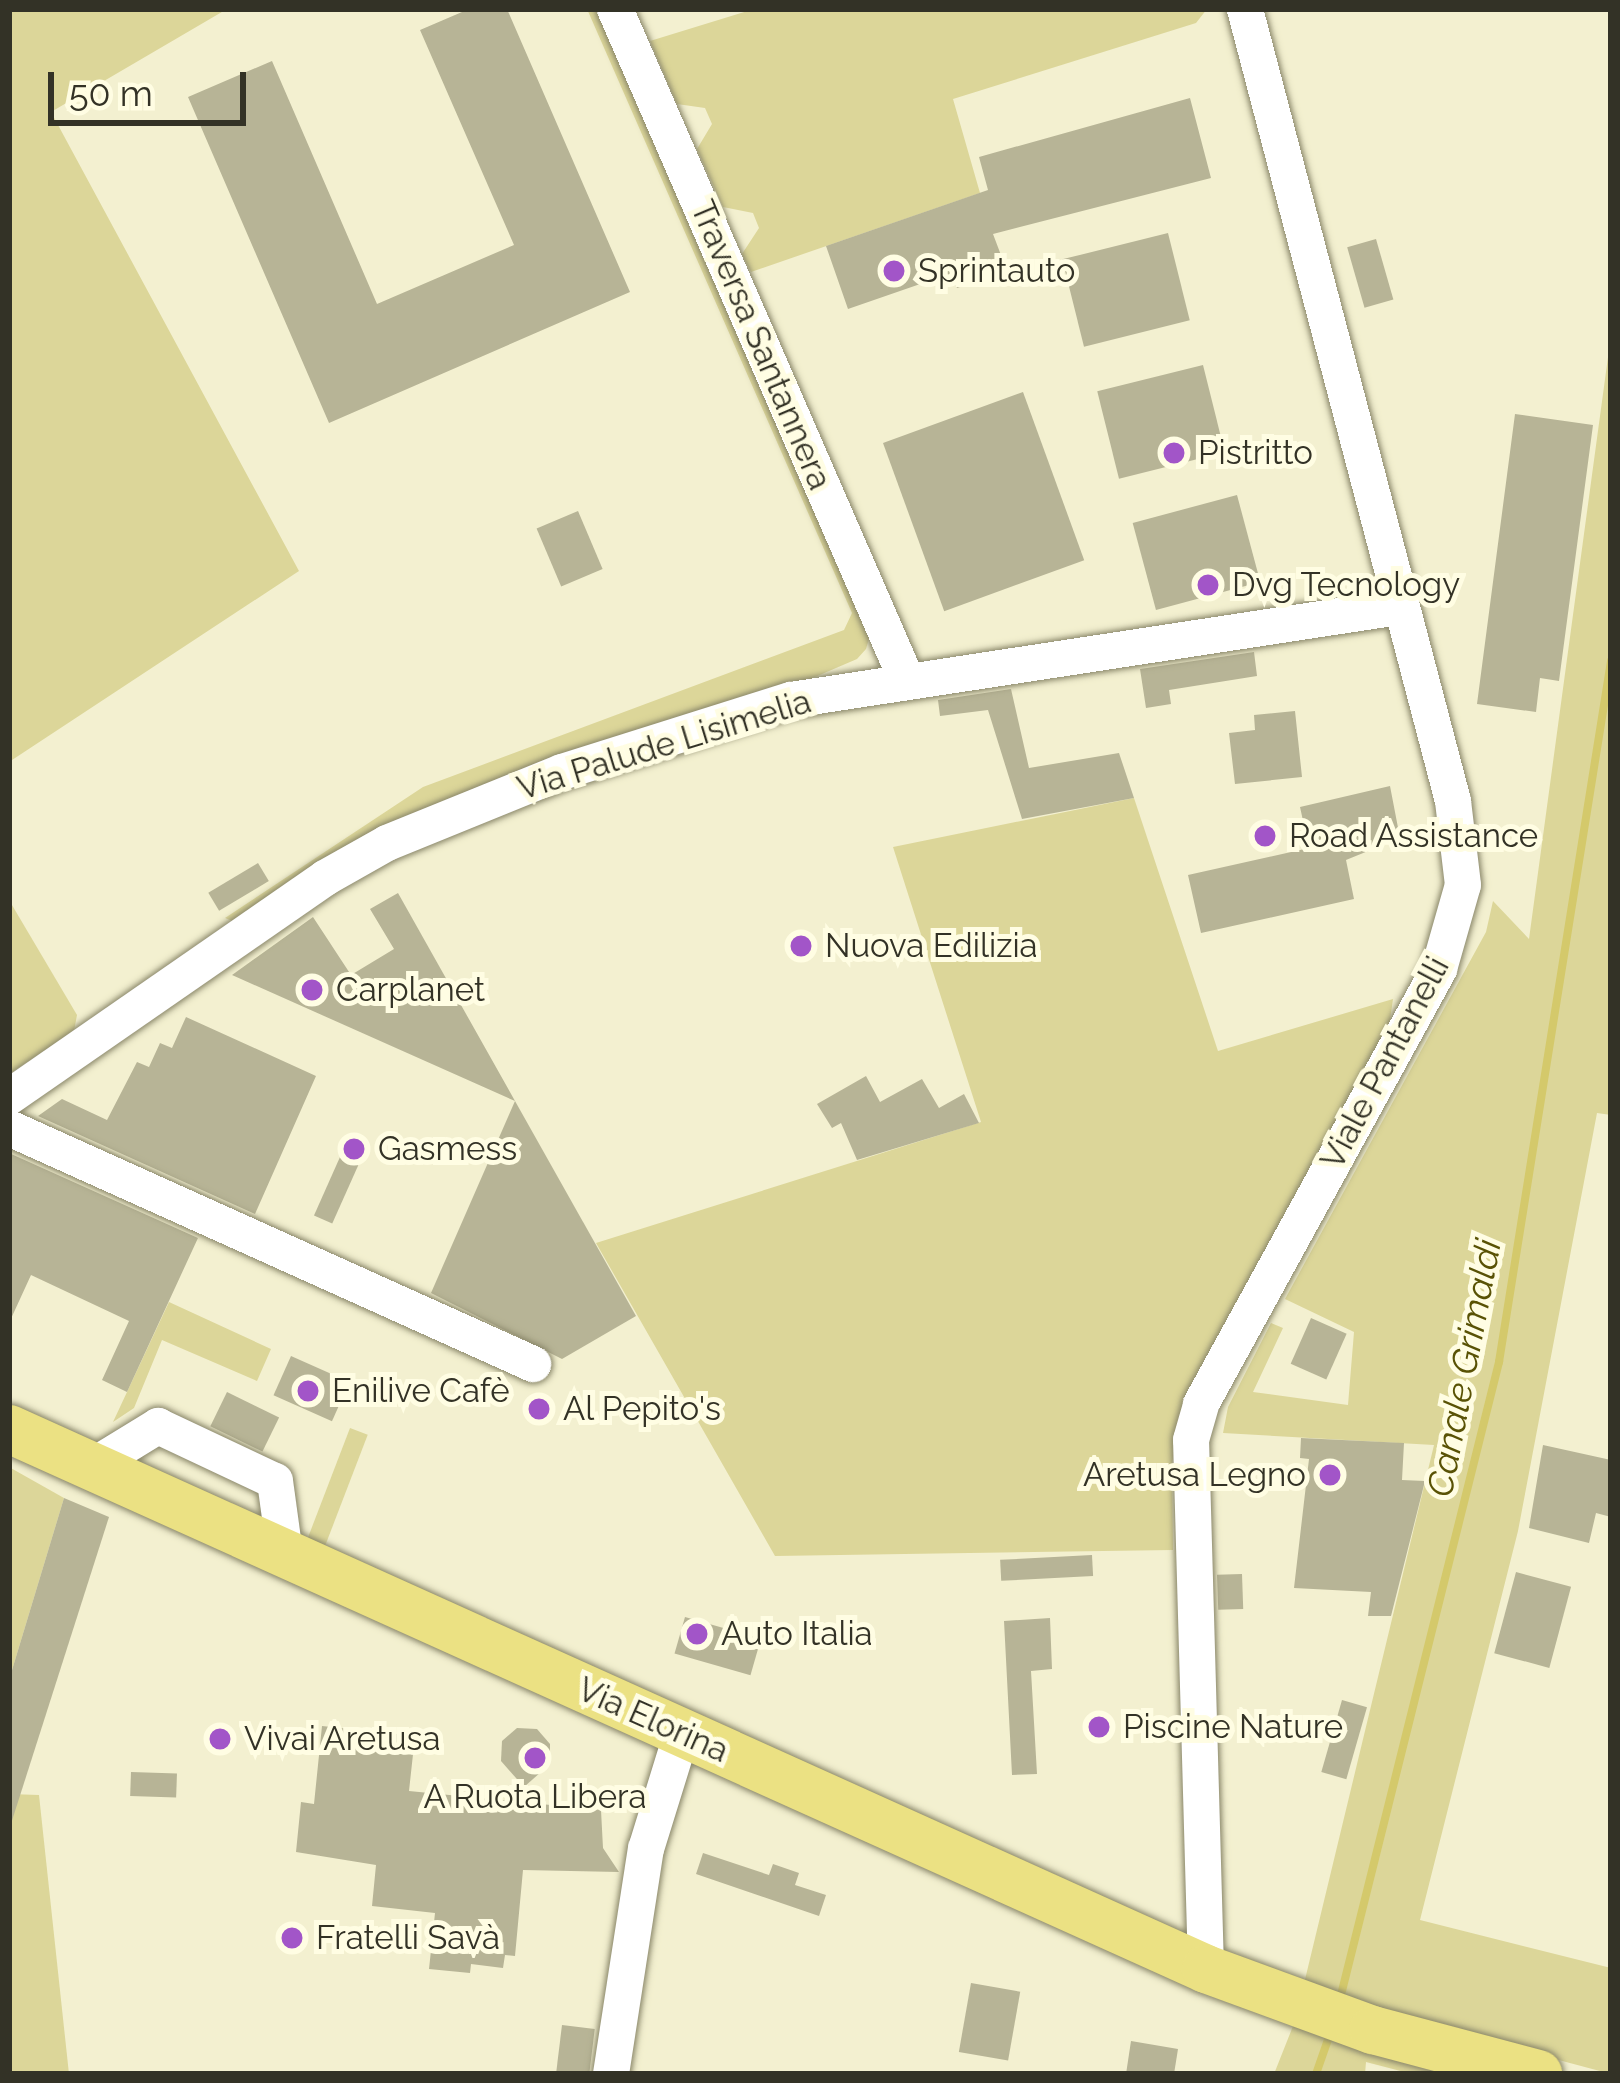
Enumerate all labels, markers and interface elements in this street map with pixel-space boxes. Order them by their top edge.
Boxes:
scale bar [54,48,252,122]
text: 50 m [69,72,153,114]
street label: Traversa Santannera [682,195,840,495]
place label: Sprintauto [918,251,1075,291]
marker: Sprintauto [881,258,907,284]
place label: Pistritto [1198,433,1313,473]
marker: Pistritto [1161,440,1187,466]
place label: Dvg Tecnology [1232,565,1461,605]
marker: Dvg Tecnology [1195,572,1221,598]
street label: Via Palude Lisimelia [513,682,815,808]
place label: Road Assistance [1289,816,1539,856]
marker: Road Assistance [1252,823,1278,849]
place label: Nuova Edilizia [825,926,1038,966]
marker: Nuova Edilizia [788,933,814,959]
street label: Viale Pantanelli [1312,950,1458,1176]
place label: Carplanet [336,970,485,1010]
marker: Carplanet [299,977,325,1003]
place label: Gasmess [378,1129,517,1169]
marker: Gasmess [341,1136,367,1162]
water label: Canale Grimaldi [1418,1236,1510,1500]
place label: Enilive Cafè [332,1371,510,1411]
marker: Enilive Cafè [295,1378,321,1404]
place label: Al Pepito's [563,1389,722,1429]
marker: Al Pepito's [526,1396,552,1422]
place label: Aretusa Legno [1083,1455,1306,1495]
marker: Aretusa Legno [1317,1462,1343,1488]
place label: Auto Italia [721,1614,873,1654]
marker: Auto Italia [684,1621,710,1647]
street label: Via Elorina [572,1669,734,1771]
place label: Piscine Nature [1123,1707,1343,1747]
marker: Piscine Nature [1086,1714,1112,1740]
place label: Vivai Aretusa [244,1719,442,1759]
marker: Vivai Aretusa [207,1726,233,1752]
marker: A Ruota Libera [522,1745,548,1771]
place label: A Ruota Libera [423,1777,647,1817]
place label: Fratelli Savà [316,1918,500,1958]
marker: Fratelli Savà [279,1925,305,1951]

